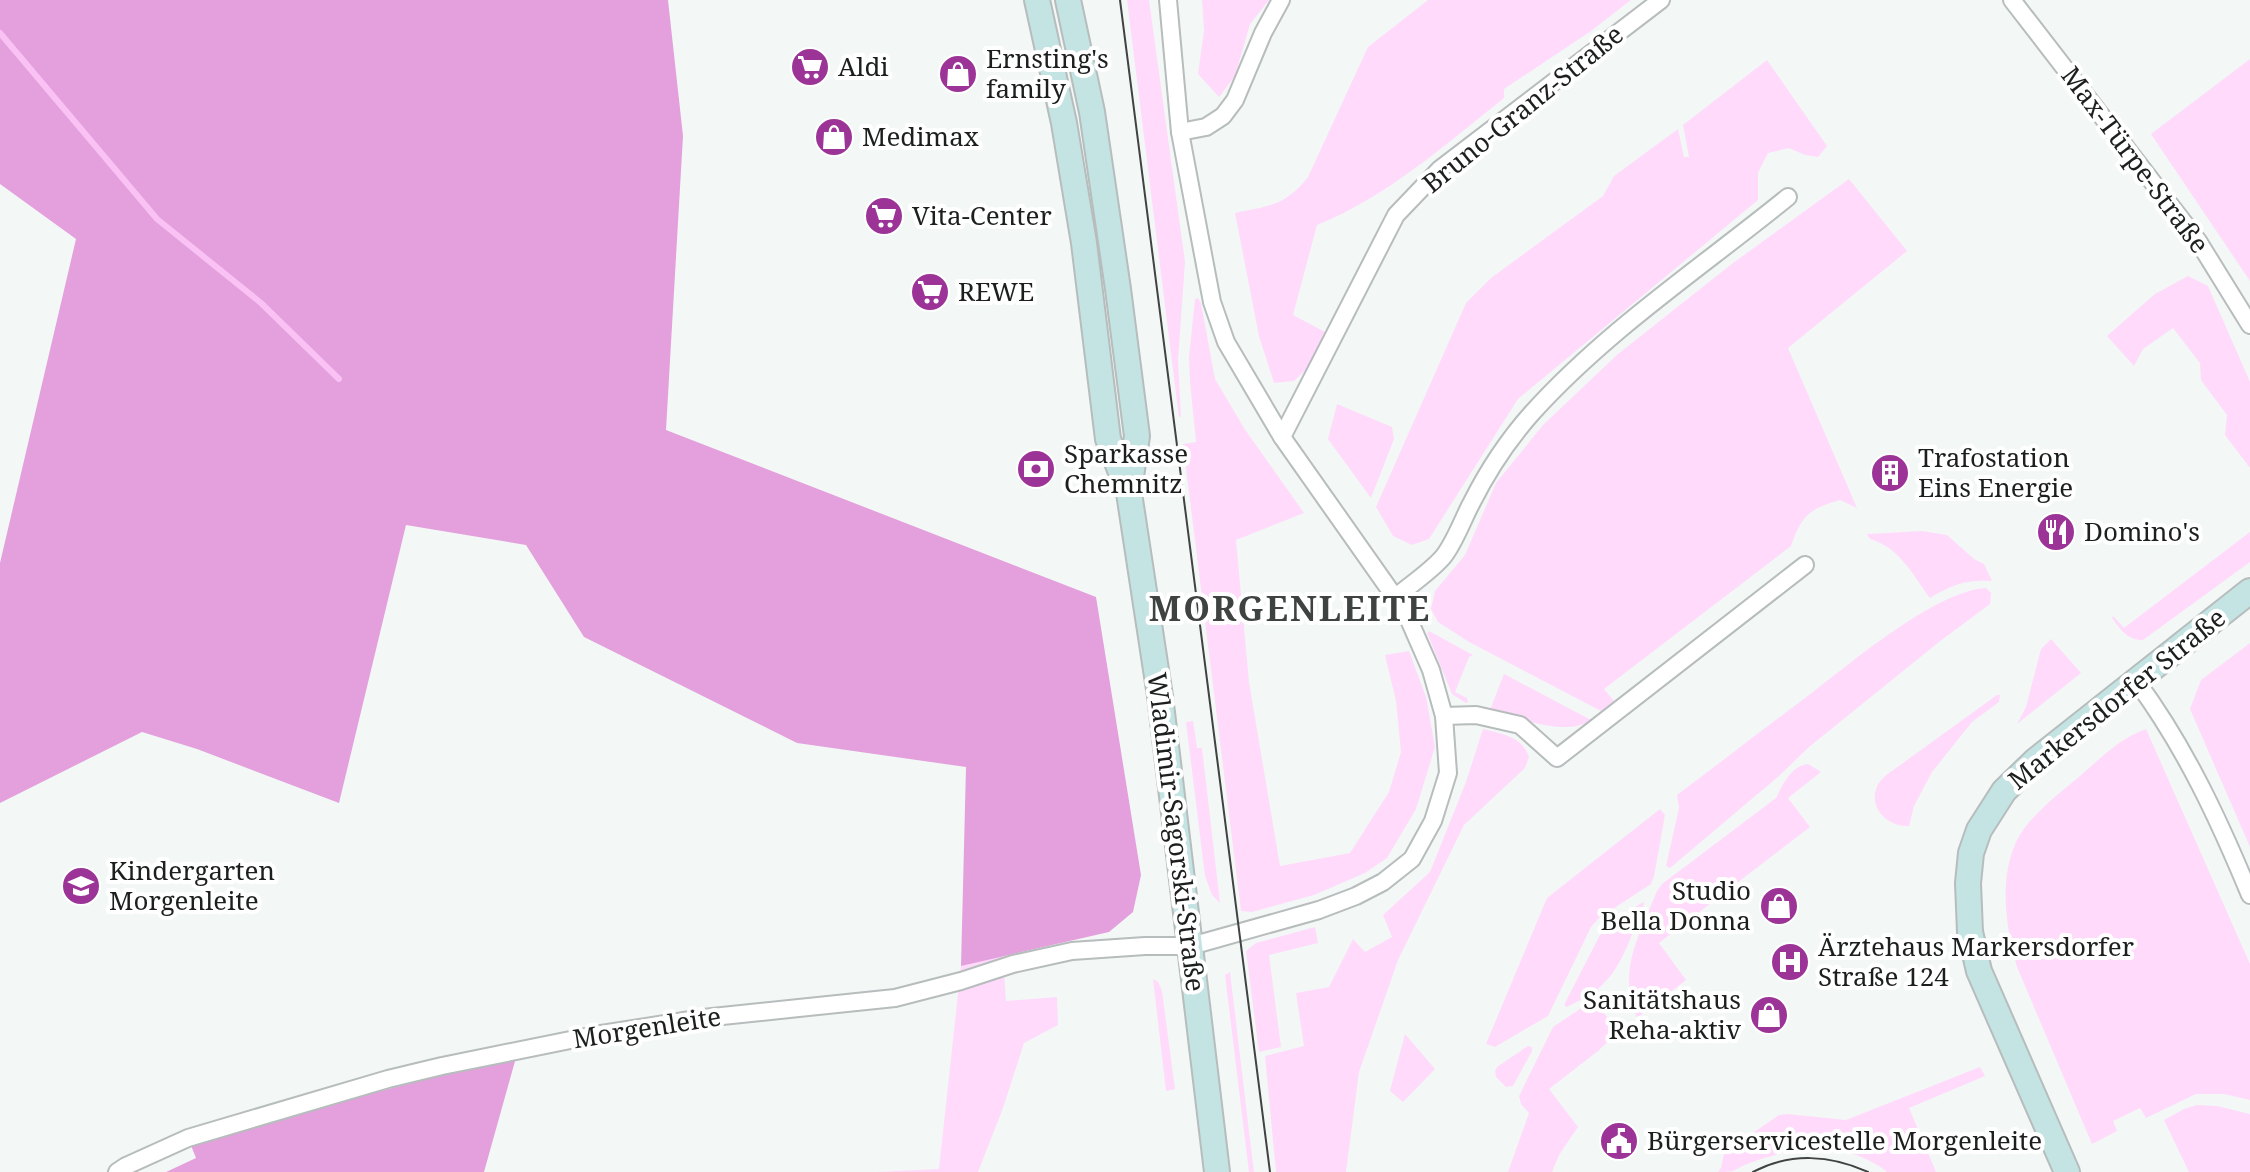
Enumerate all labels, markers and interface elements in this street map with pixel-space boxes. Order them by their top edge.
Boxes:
street label: Bruno-Granz-Straße [1414,16,1630,201]
place label: Ernsting's family [986,40,1109,106]
supermarket icon: Aldi [789,46,831,88]
place label: Aldi [838,48,889,84]
shop icon: Ernsting's family [937,53,979,95]
street label: Max-Türpe-Straße [2054,59,2218,260]
shop icon: Medimax [813,116,855,158]
place label: Medimax [862,118,979,154]
supermarket icon: Vita-Center [863,195,905,237]
place label: Vita-Center [912,197,1052,233]
supermarket icon: REWE [909,271,951,313]
place label: REWE [958,273,1034,309]
place label: Sparkasse Chemnitz [1064,435,1188,501]
place label: Trafostation Eins Energie [1918,439,2073,505]
bank icon: Sparkasse Chemnitz [1015,448,1057,490]
building icon: Trafostation Eins Energie [1869,452,1911,494]
restaurant icon: Domino's [2035,511,2077,553]
place label: Domino's [2084,513,2200,549]
district label: MORGENLEITE [1149,585,1431,631]
street label: Markersdorfer Straße [2000,599,2233,797]
street label: Wladimir-Sagorski-Straße [1140,670,1214,993]
place label: Kindergarten Morgenleite [109,852,275,918]
school or university icon: Kindergarten Morgenleite [60,865,102,907]
place label: Studio Bella Donna [1600,872,1751,938]
shop icon: Studio Bella Donna [1758,885,1800,927]
place label: Ärztehaus Markersdorfer Straße 124 [1818,928,2134,994]
hospital icon: Ärztehaus Markersdorfer Straße 124 [1769,941,1811,983]
place label: Sanitätshaus Reha-aktiv [1583,981,1741,1047]
shop icon: Sanitätshaus Reha-aktiv [1748,994,1790,1036]
street label: Morgenleite [570,998,724,1056]
public building icon: Bürgerservicestelle Morgenleite [1598,1120,1640,1162]
place label: Bürgerservicestelle Morgenleite [1647,1122,2042,1158]

